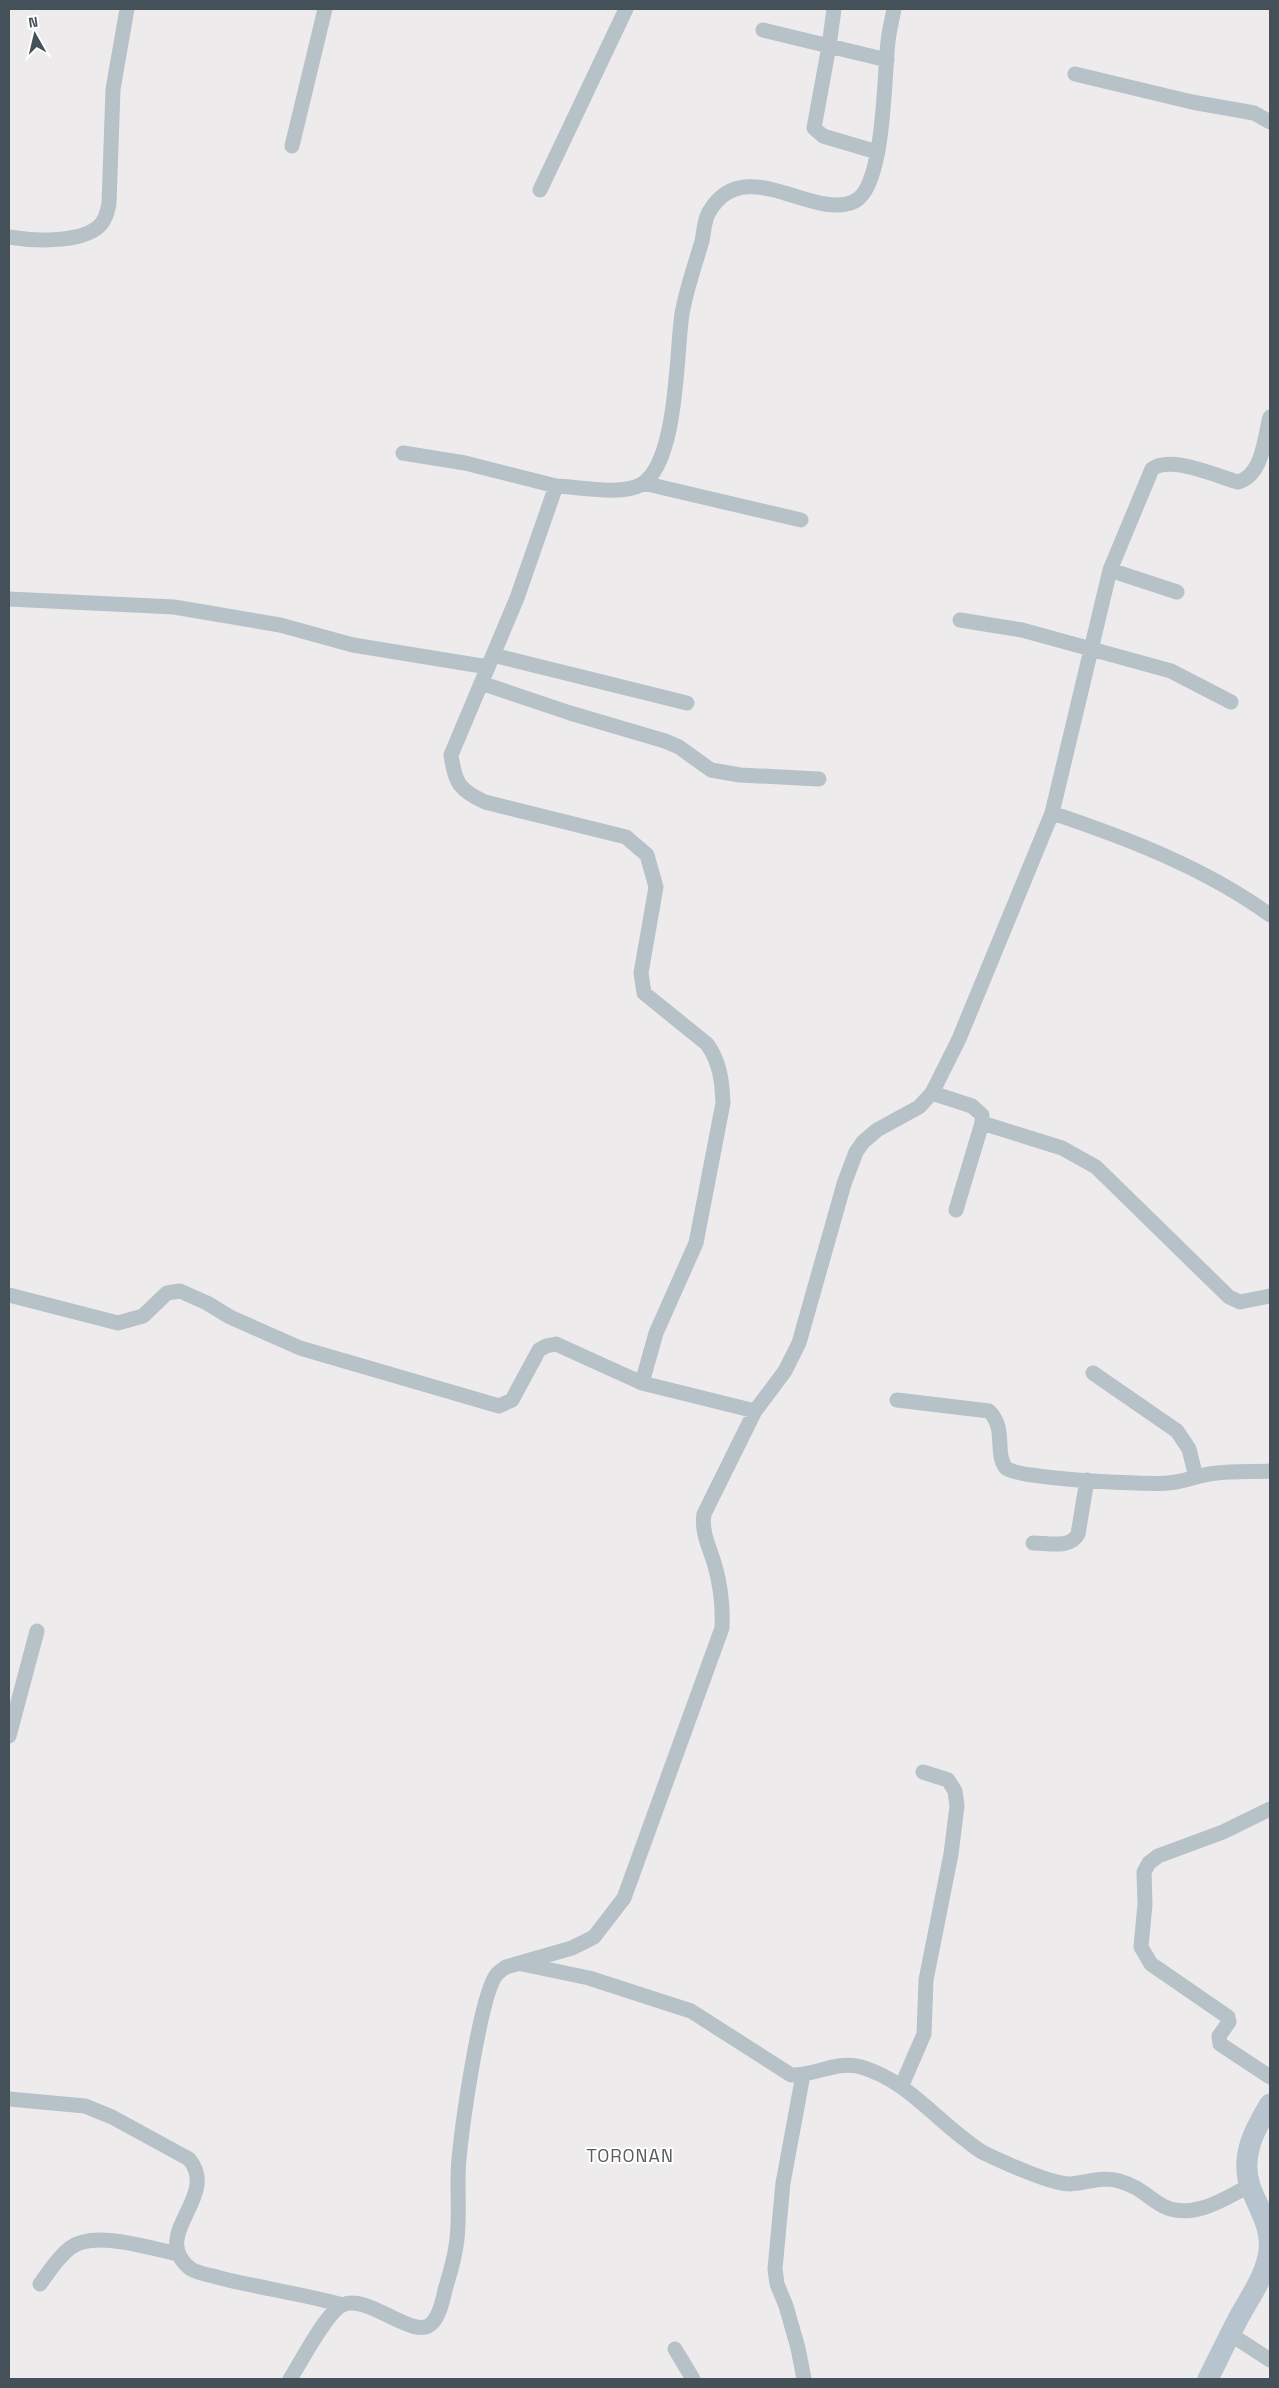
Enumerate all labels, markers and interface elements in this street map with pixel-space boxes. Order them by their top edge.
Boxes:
north arrow [10,10,60,60]
text: N [27,13,39,32]
district label: TORONAN [586,2144,674,2167]

